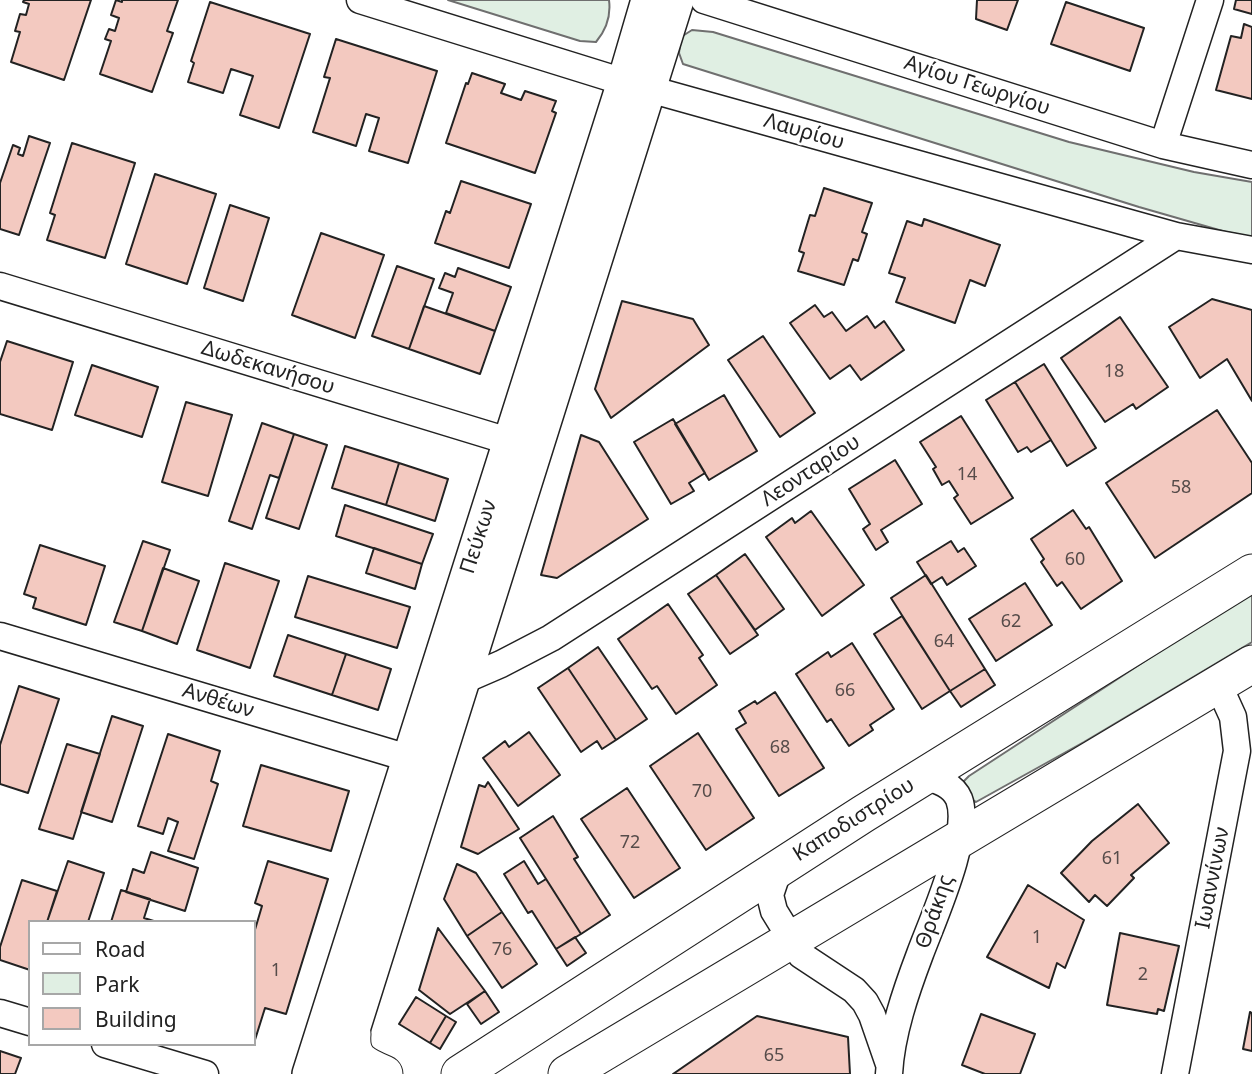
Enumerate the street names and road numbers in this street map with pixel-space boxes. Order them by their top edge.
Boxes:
street label: Αγίου Γεωργίου [901,51,1053,121]
street label: Λαυρίου [761,108,847,156]
street label: Δωδεκανήσου [198,336,338,400]
street label: Λεονταρίου [757,430,865,512]
street label: Πεύκων [455,497,503,577]
street label: Ανθέων [179,678,257,724]
street label: Καποδιστρίου [789,773,919,867]
street label: Ιωαννίνων [1191,825,1235,931]
street label: Θράκης [911,872,959,952]

